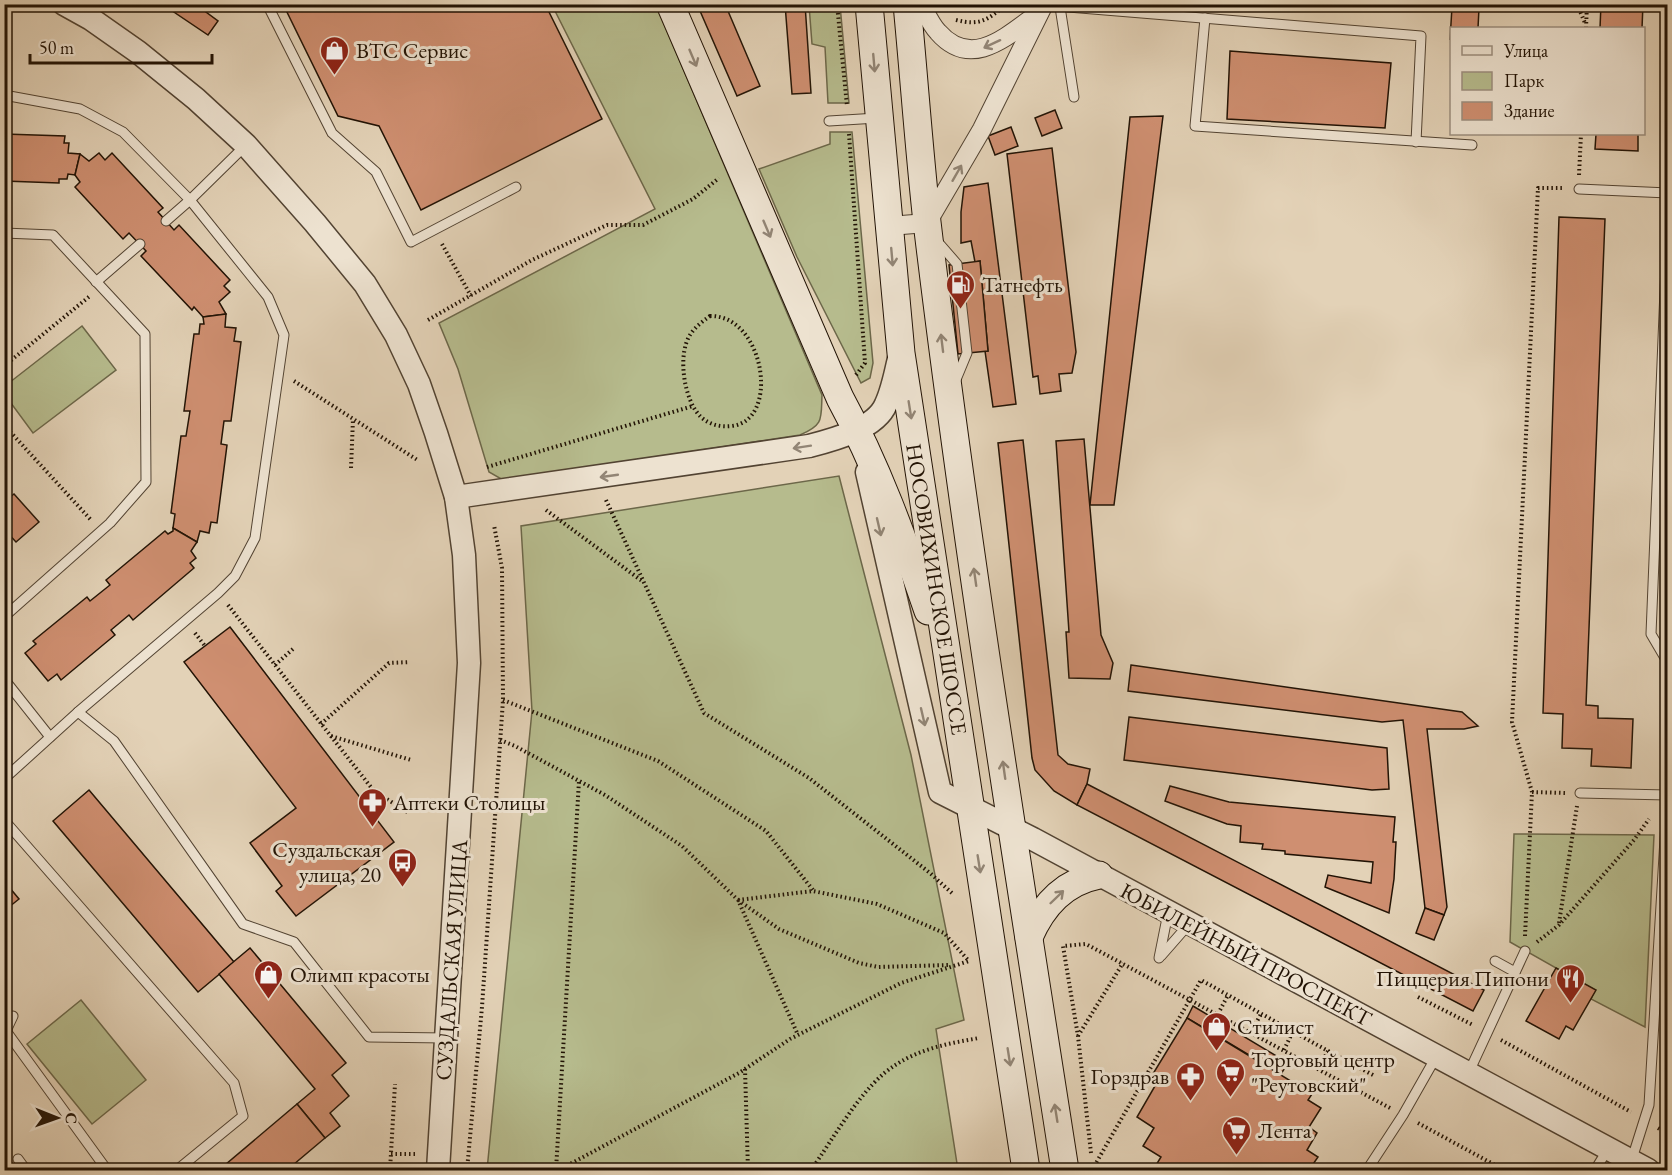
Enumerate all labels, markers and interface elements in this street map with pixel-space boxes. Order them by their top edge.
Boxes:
scale bar [30,27,212,65]
legend [1450,27,1645,135]
shop icon: ВТС Сервис [319,34,351,76]
text: 50 m [39,36,74,59]
place label: ВТС Сервис [356,36,468,65]
one-way arrow [983,39,1001,51]
text: Улица [1503,39,1549,62]
one-way arrow [688,49,699,67]
one-way arrow [869,52,880,72]
text: Парк [1504,69,1544,92]
text: Здание [1504,99,1554,122]
one-way arrow [951,165,963,182]
one-way arrow [762,220,773,238]
one-way arrow [887,246,898,266]
fuel station icon: Татнефть [945,268,977,310]
place label: Татнефть [982,270,1063,299]
one-way arrow [937,333,948,353]
one-way arrow [904,400,915,420]
street label: НОСОВИХИНСКОЕ ШОССЕ [899,441,974,737]
one-way arrow [793,442,812,453]
one-way arrow [600,471,619,482]
one-way arrow [874,517,886,536]
one-way arrow [970,568,981,588]
one-way arrow [917,708,929,727]
one-way arrow [998,761,1009,781]
pharmacy icon: Аптеки Столицы [356,786,388,828]
place label: Аптеки Столицы [392,788,545,817]
place label: Суздальская улица, 20 [272,835,381,889]
street label: СУЗДАЛЬСКАЯ УЛИЦА [429,838,474,1082]
bus stop icon: Суздальская улица, 20 [386,846,418,888]
one-way arrow [974,853,985,873]
street label: ЮБИЛЕЙНЫЙ ПРОСПЕКТ [1115,876,1377,1033]
one-way arrow [1049,890,1064,905]
shop icon: Олимп красоты [253,958,285,1000]
place label: Олимп красоты [290,960,430,989]
restaurant icon: Пиццерия Пипони [1554,962,1586,1004]
place label: Пиццерия Пипони [1376,964,1549,993]
shop icon: Стилист [1200,1010,1232,1052]
place label: Стилист [1237,1012,1313,1041]
place label: Торговый центр "Реутовский" [1251,1045,1395,1099]
one-way arrow [1003,1046,1014,1066]
supermarket icon: Торговый центр "Реутовский" [1214,1056,1246,1098]
pharmacy icon: Горздрав [1174,1060,1206,1102]
place label: Горздрав [1090,1062,1169,1091]
north arrow [27,1088,87,1148]
one-way arrow [1051,1103,1062,1123]
text: С [61,1112,82,1124]
supermarket icon: Лента [1221,1114,1253,1156]
place label: Лента [1258,1116,1312,1145]

